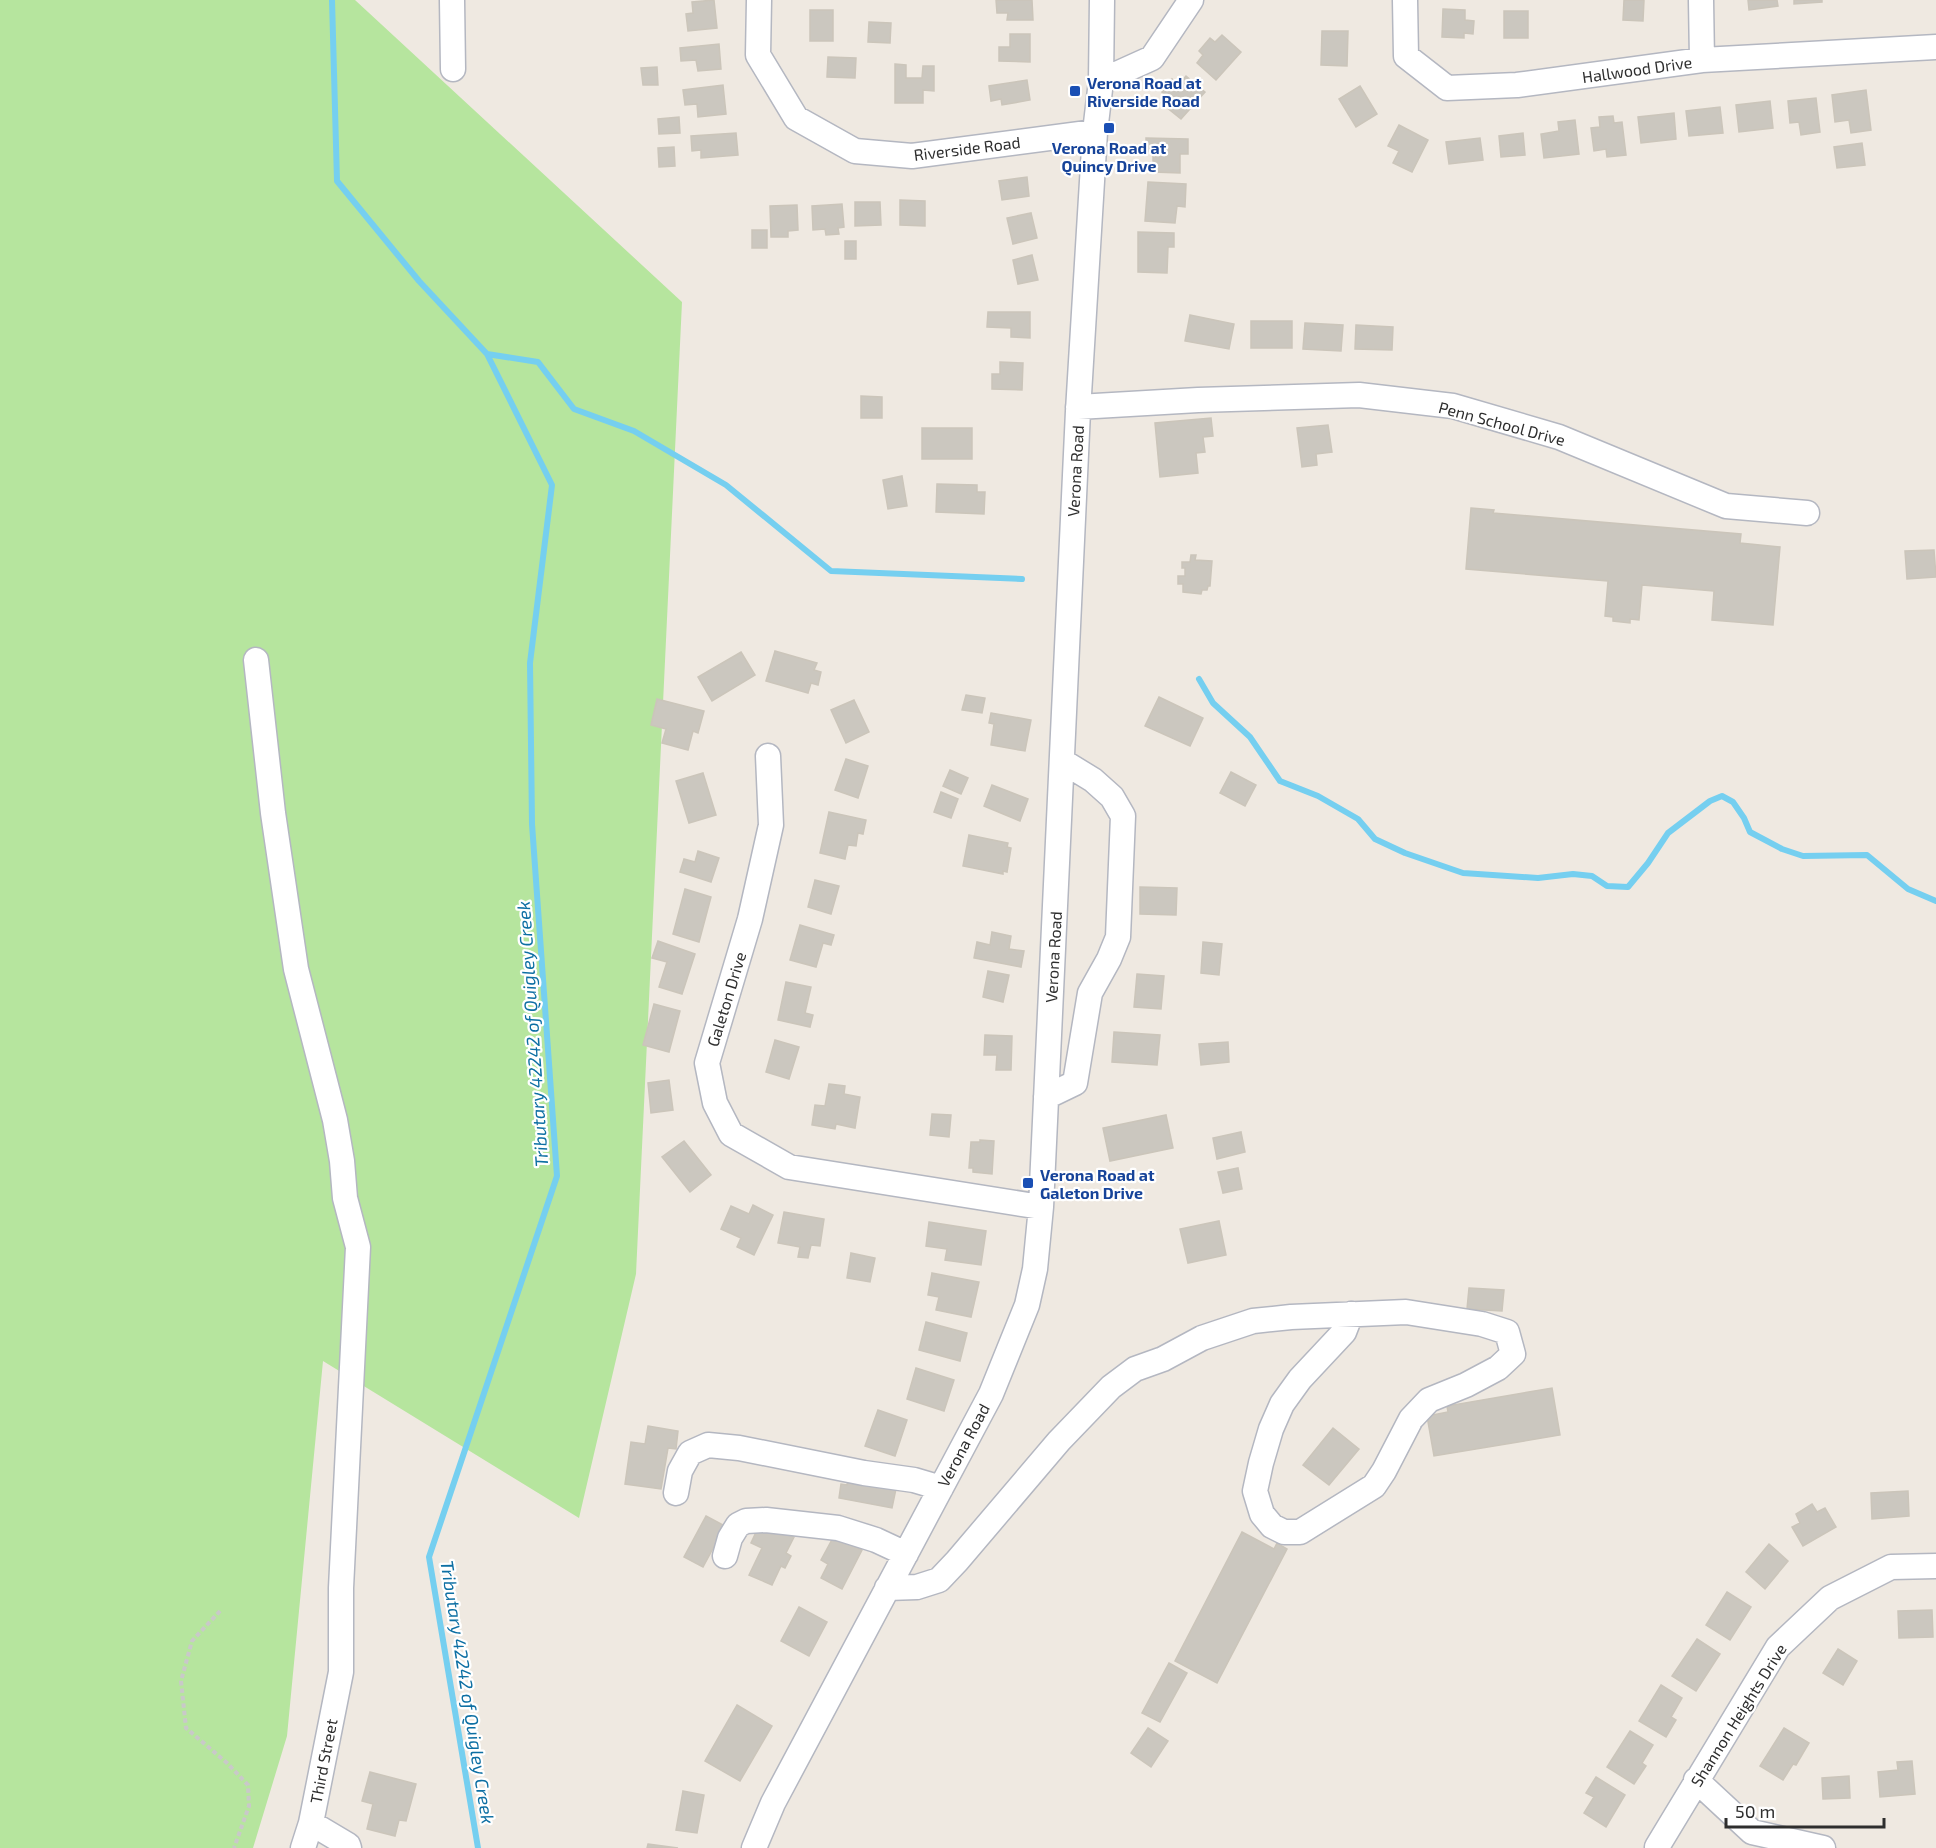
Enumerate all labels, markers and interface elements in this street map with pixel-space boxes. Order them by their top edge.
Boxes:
street label: Hallwood Drive [1581,52,1693,86]
place label: Verona Road at Riverside Road [1087,73,1202,110]
marker: Verona Road at Riverside Road [1068,84,1082,98]
marker: Verona Road at Quincy Drive [1102,121,1116,135]
street label: Riverside Road [912,132,1022,164]
place label: Verona Road at Quincy Drive [1052,138,1167,176]
street label: Penn School Drive [1437,397,1567,449]
street label: Verona Road [1063,425,1087,517]
water label: Tributary 42242 of Quigley Creek [512,900,552,1168]
street label: Verona Road [1041,911,1065,1003]
street label: Galeton Drive [703,949,749,1049]
place label: Verona Road at Galeton Drive [1040,1165,1155,1202]
marker: Verona Road at Galeton Drive [1021,1176,1035,1190]
street label: Verona Road [933,1400,993,1490]
water label: Tributary 42242 of Quigley Creek [436,1559,500,1825]
street label: Shannon Heights Drive [1686,1640,1790,1790]
street label: Third Street [305,1717,341,1805]
scale bar [1726,1791,1884,1829]
text: 50 m [1735,1800,1775,1822]

